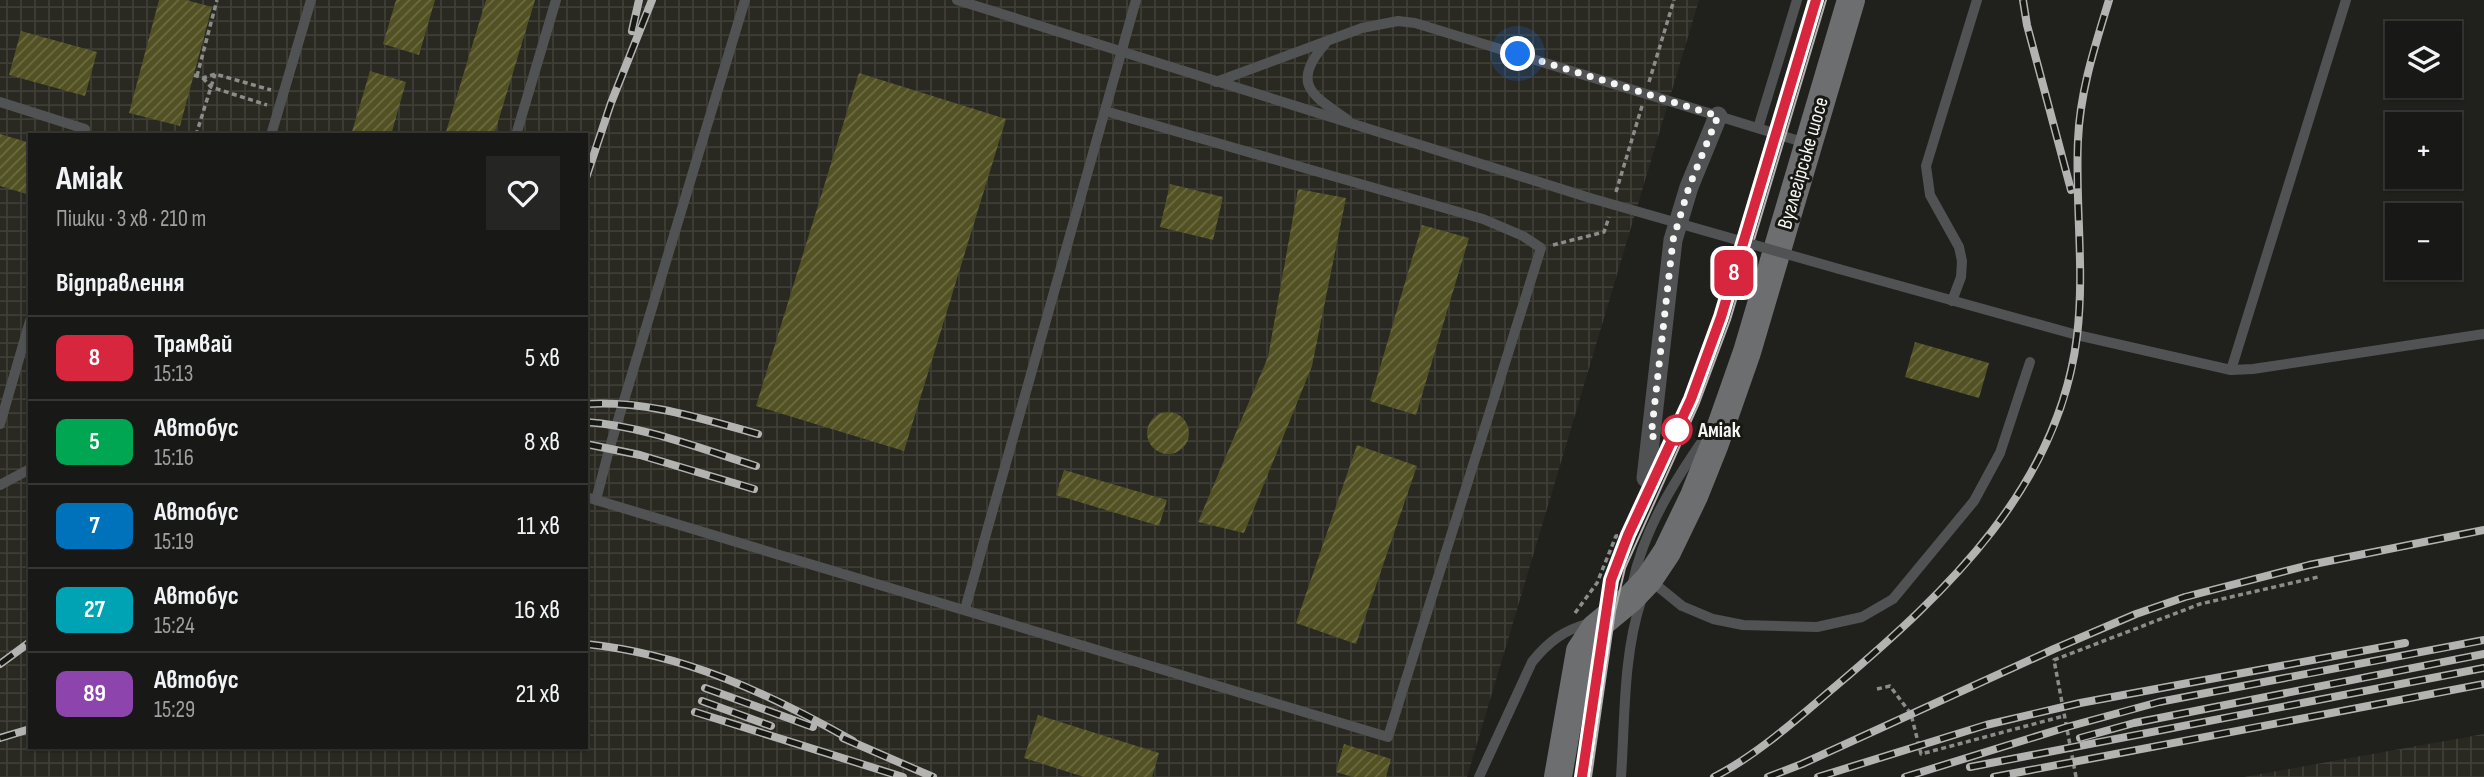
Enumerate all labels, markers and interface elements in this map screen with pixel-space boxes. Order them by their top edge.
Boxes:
map controls [2385,21,2462,280]
button: layers [2385,21,2462,98]
your location [1500,36,1535,71]
street label: Вуглегірське шосе [1772,94,1834,232]
button: + [2385,112,2462,189]
button: heart [486,156,560,230]
text: Аміак [56,159,123,199]
button: − [2385,203,2462,280]
text: Пішки · 3 хв · 210 m [56,205,206,233]
line badge: 8 [1711,250,1757,296]
text: 8 [1728,258,1740,287]
text: Відправлення [56,268,184,299]
text: Трамвай [154,329,232,360]
text: 8 [89,343,100,372]
text: 5 хв [525,343,560,374]
text: 15:13 [154,360,193,388]
text: Автобус [154,413,239,444]
marker: Аміак [1662,415,1692,445]
place label: Аміак [1697,418,1741,443]
text: 5 [89,427,100,456]
text: 8 хв [524,427,560,458]
text: 15:16 [154,444,194,472]
text: Автобус [154,497,239,528]
text: 7 [89,511,100,540]
text: 11 хв [517,511,560,542]
text: 15:19 [154,528,194,556]
text: Автобус [154,581,239,612]
text: 27 [84,595,105,624]
text: 16 хв [515,595,560,626]
text: 15:24 [154,612,195,640]
text: Автобус [154,665,239,696]
text: 89 [83,679,106,708]
text: 21 хв [515,679,560,710]
text: 15:29 [154,696,195,724]

